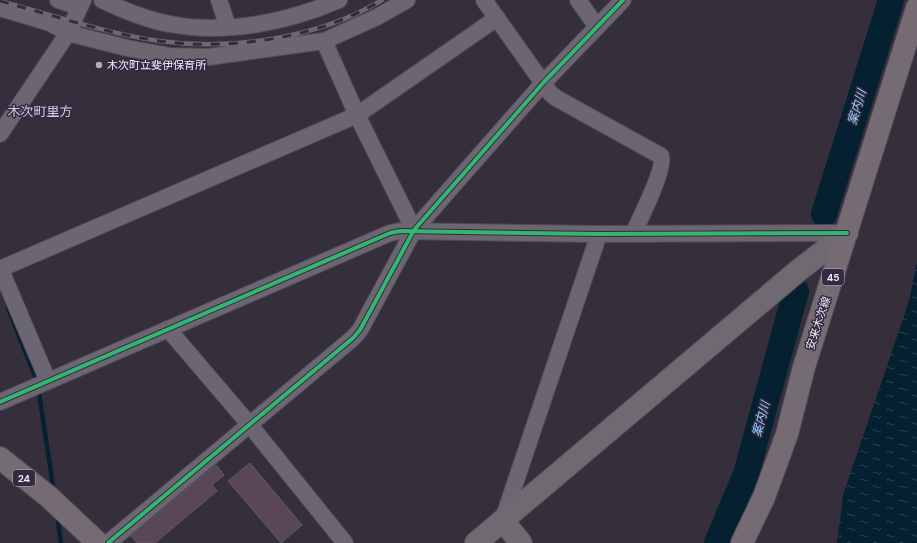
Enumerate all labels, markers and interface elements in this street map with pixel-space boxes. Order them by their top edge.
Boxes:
place label: 木次町立斐伊保育所 [107,58,207,72]
marker: 木次町立斐伊保育所 [94,60,104,70]
water label: 案内川 [844,86,870,127]
district label: 木次町里方 [7,103,73,120]
road number: 45 [822,269,844,285]
street label: 安来木次線 [803,295,833,351]
water label: 案内川 [749,398,774,438]
road number: 24 [13,470,35,486]

